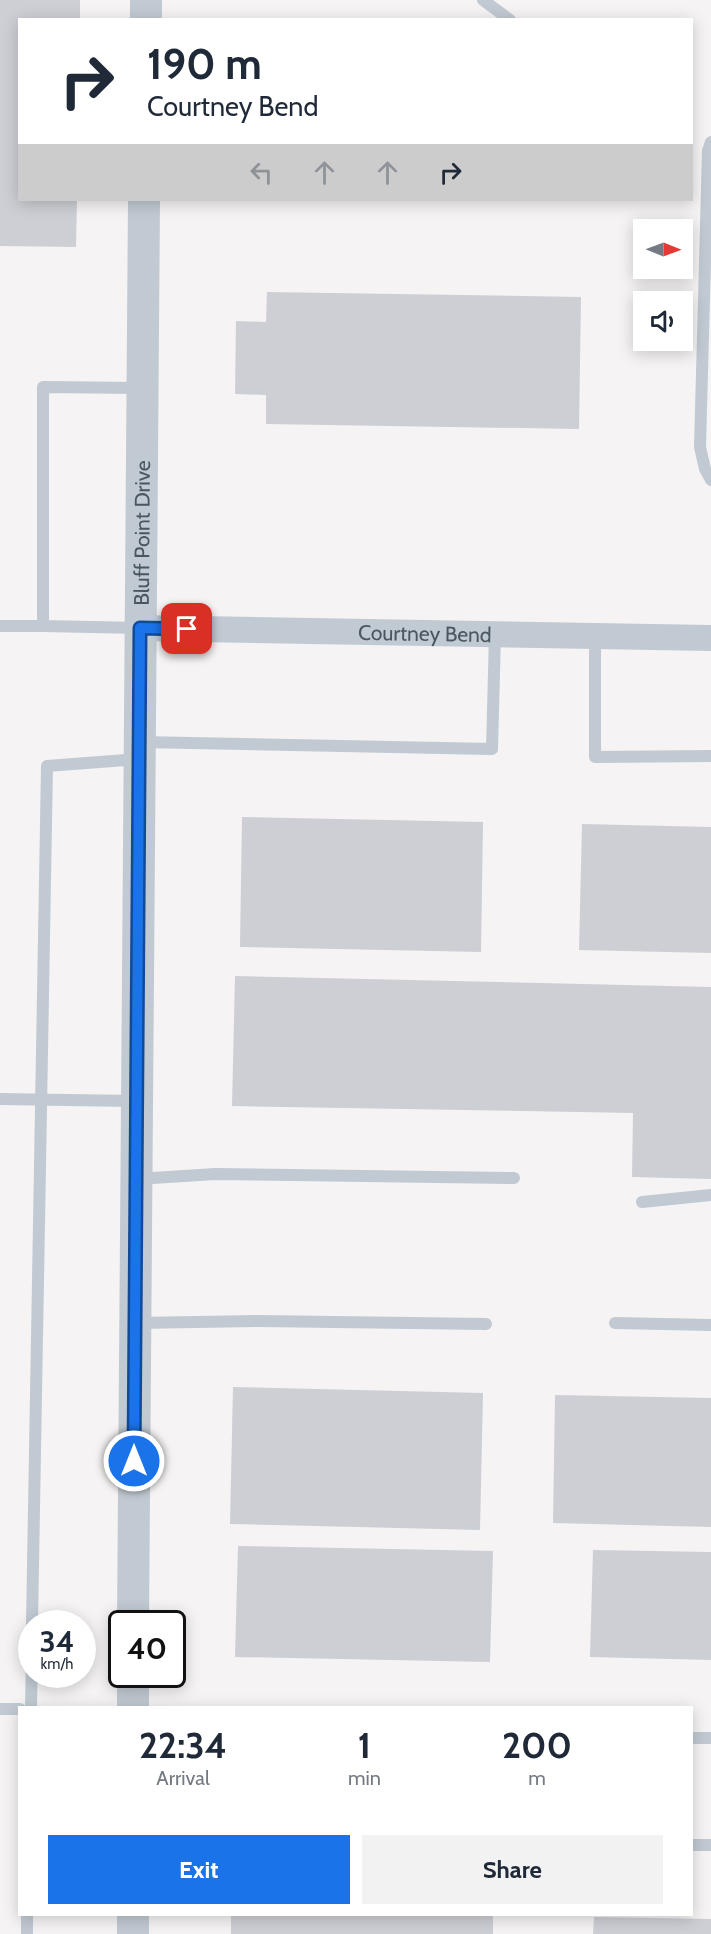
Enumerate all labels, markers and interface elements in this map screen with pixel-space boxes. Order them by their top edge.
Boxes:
text: 190 m [147,38,262,90]
icon: right [48,42,126,120]
text: Courtney Bend [147,90,318,123]
icon: left [245,156,278,189]
icon: ahead [308,156,341,189]
icon: ahead [371,156,404,189]
icon: right [434,156,467,189]
north arrow [633,219,693,279]
map controls [633,219,693,351]
button: sound [633,291,693,351]
street label: Bluff Point Drive [128,460,154,606]
pin [161,603,212,654]
icon: arrive [170,612,203,645]
street label: Courtney Bend [358,619,492,647]
position arrow [102,1429,166,1493]
speed limit sign: 40 [108,1610,186,1688]
text: 34 [40,1623,74,1660]
text: km/h [41,1655,73,1673]
text: 22:34 [139,1723,227,1767]
text: 1 [358,1723,371,1767]
text: 200 [502,1723,572,1767]
text: Arrival [156,1766,210,1790]
text: min [348,1766,381,1790]
text: m [528,1766,546,1790]
button: Exit [48,1835,350,1904]
button: Share [362,1835,663,1904]

